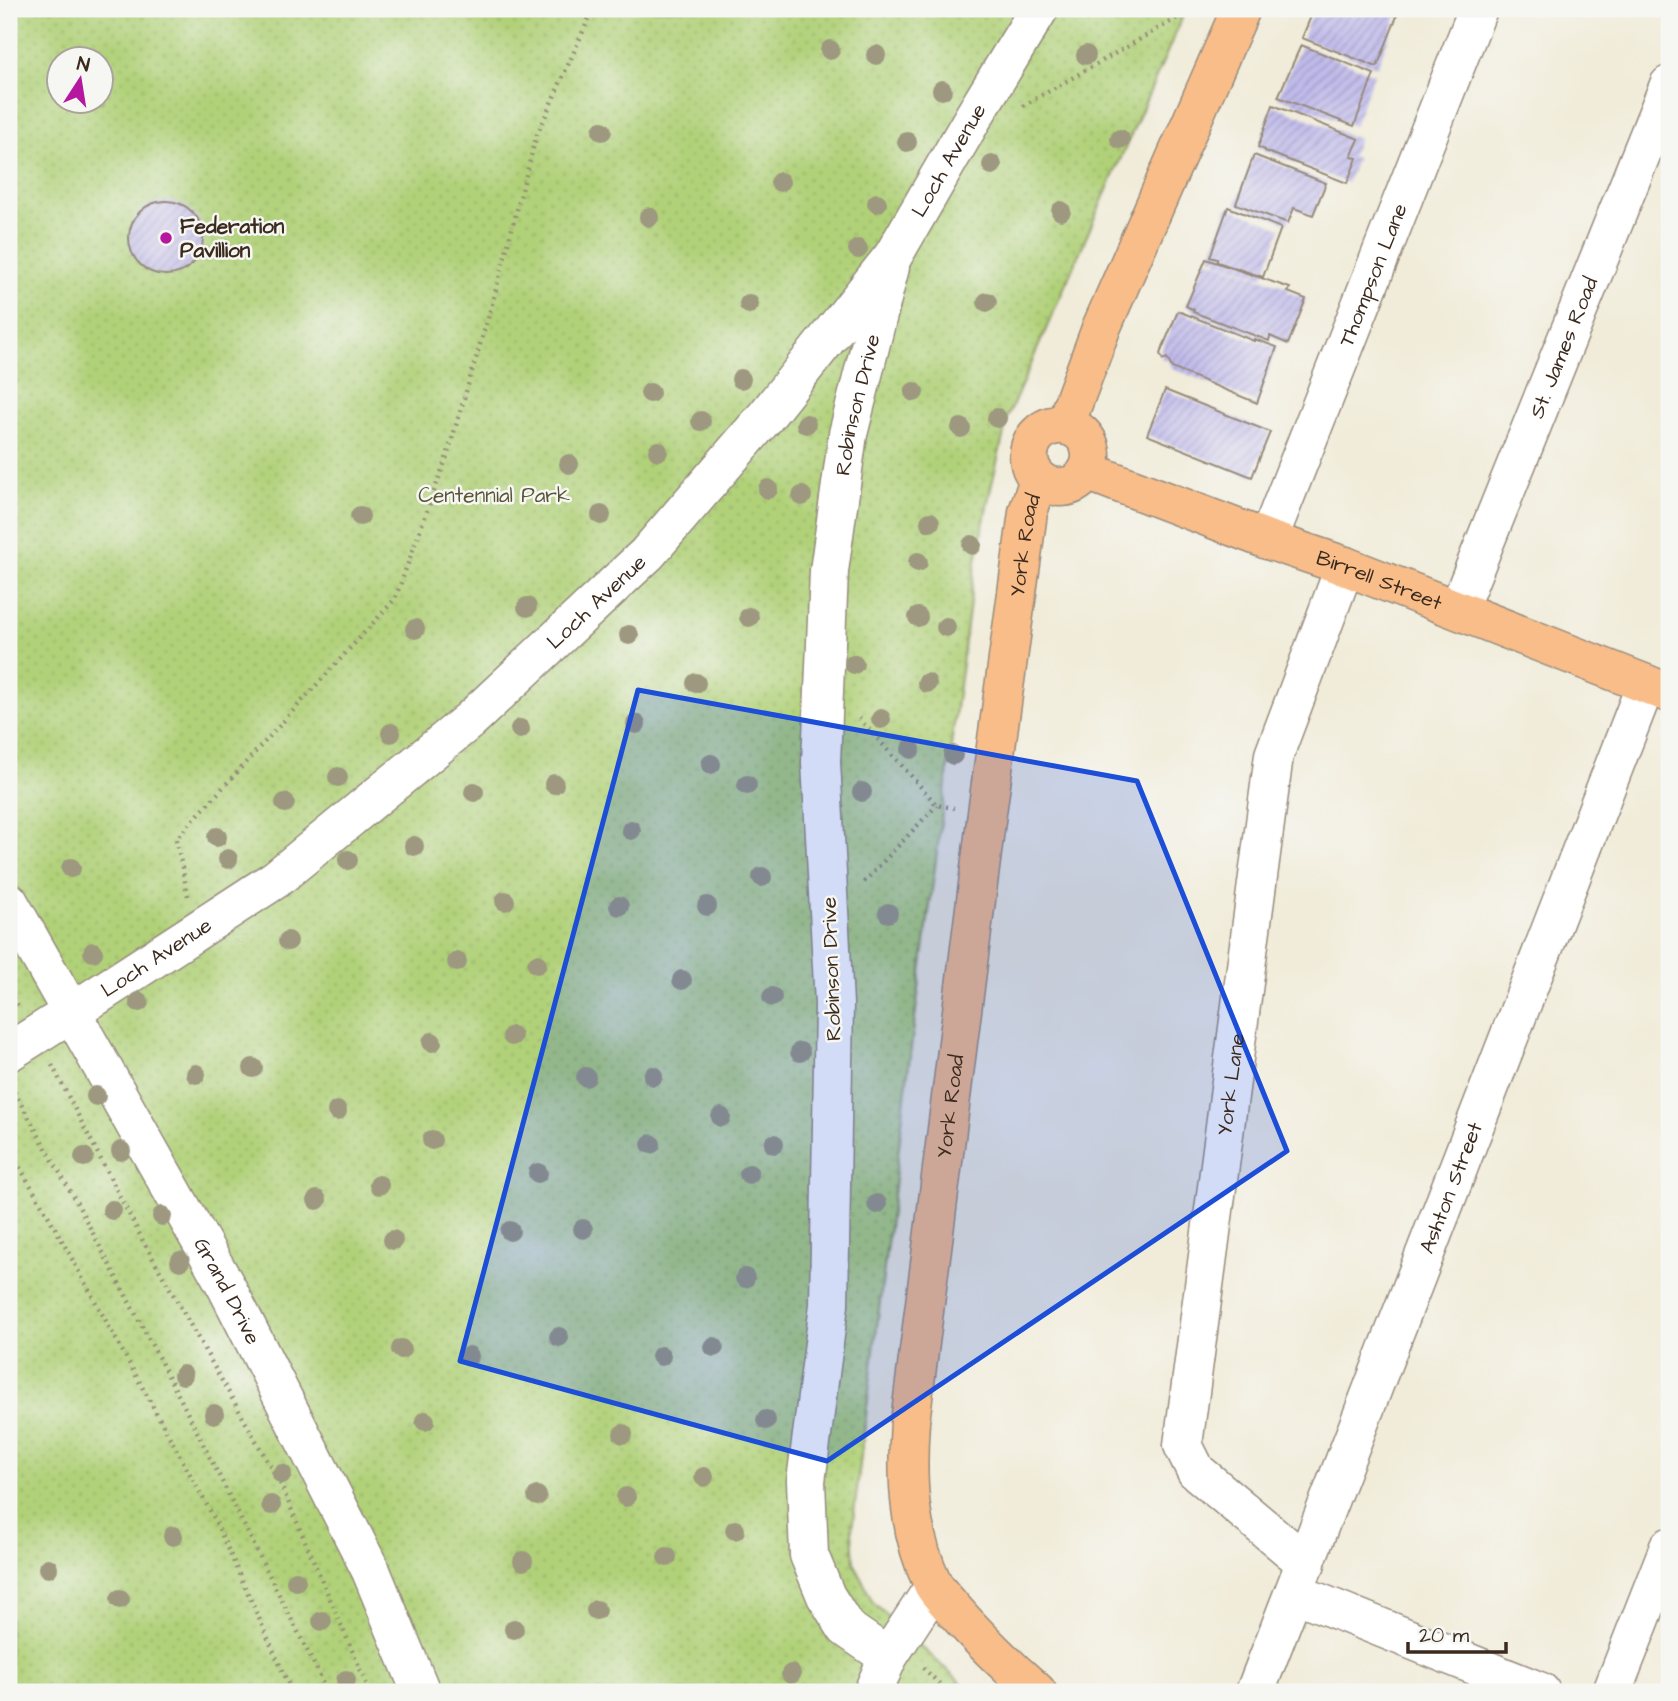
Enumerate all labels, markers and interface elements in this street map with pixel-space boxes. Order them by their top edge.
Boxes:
north arrow [46,46,116,116]
text: N [75,50,92,79]
street label: Loch Avenue [905,98,993,222]
street label: Thompson Lane [1332,199,1415,351]
place label: Federation Pavillion [180,212,285,265]
marker: Federation Pavillion [158,230,174,246]
street label: St. James Road [1522,272,1605,423]
street label: Robinson Drive [828,331,888,477]
park label: Centennial Park [418,481,570,510]
street label: York Road [1003,490,1048,599]
street label: Birrell Street [1312,543,1447,618]
street label: Loch Avenue [540,548,653,656]
street label: Robinson Drive [814,896,849,1042]
street label: Loch Avenue [95,911,217,1004]
street label: York Lane [1210,1032,1252,1138]
street label: York Road [929,1053,971,1160]
street label: Ashton Street [1413,1118,1490,1258]
street label: Grand Drive [187,1232,267,1349]
scale bar [1408,1610,1506,1654]
text: 20 m [1419,1621,1470,1650]

